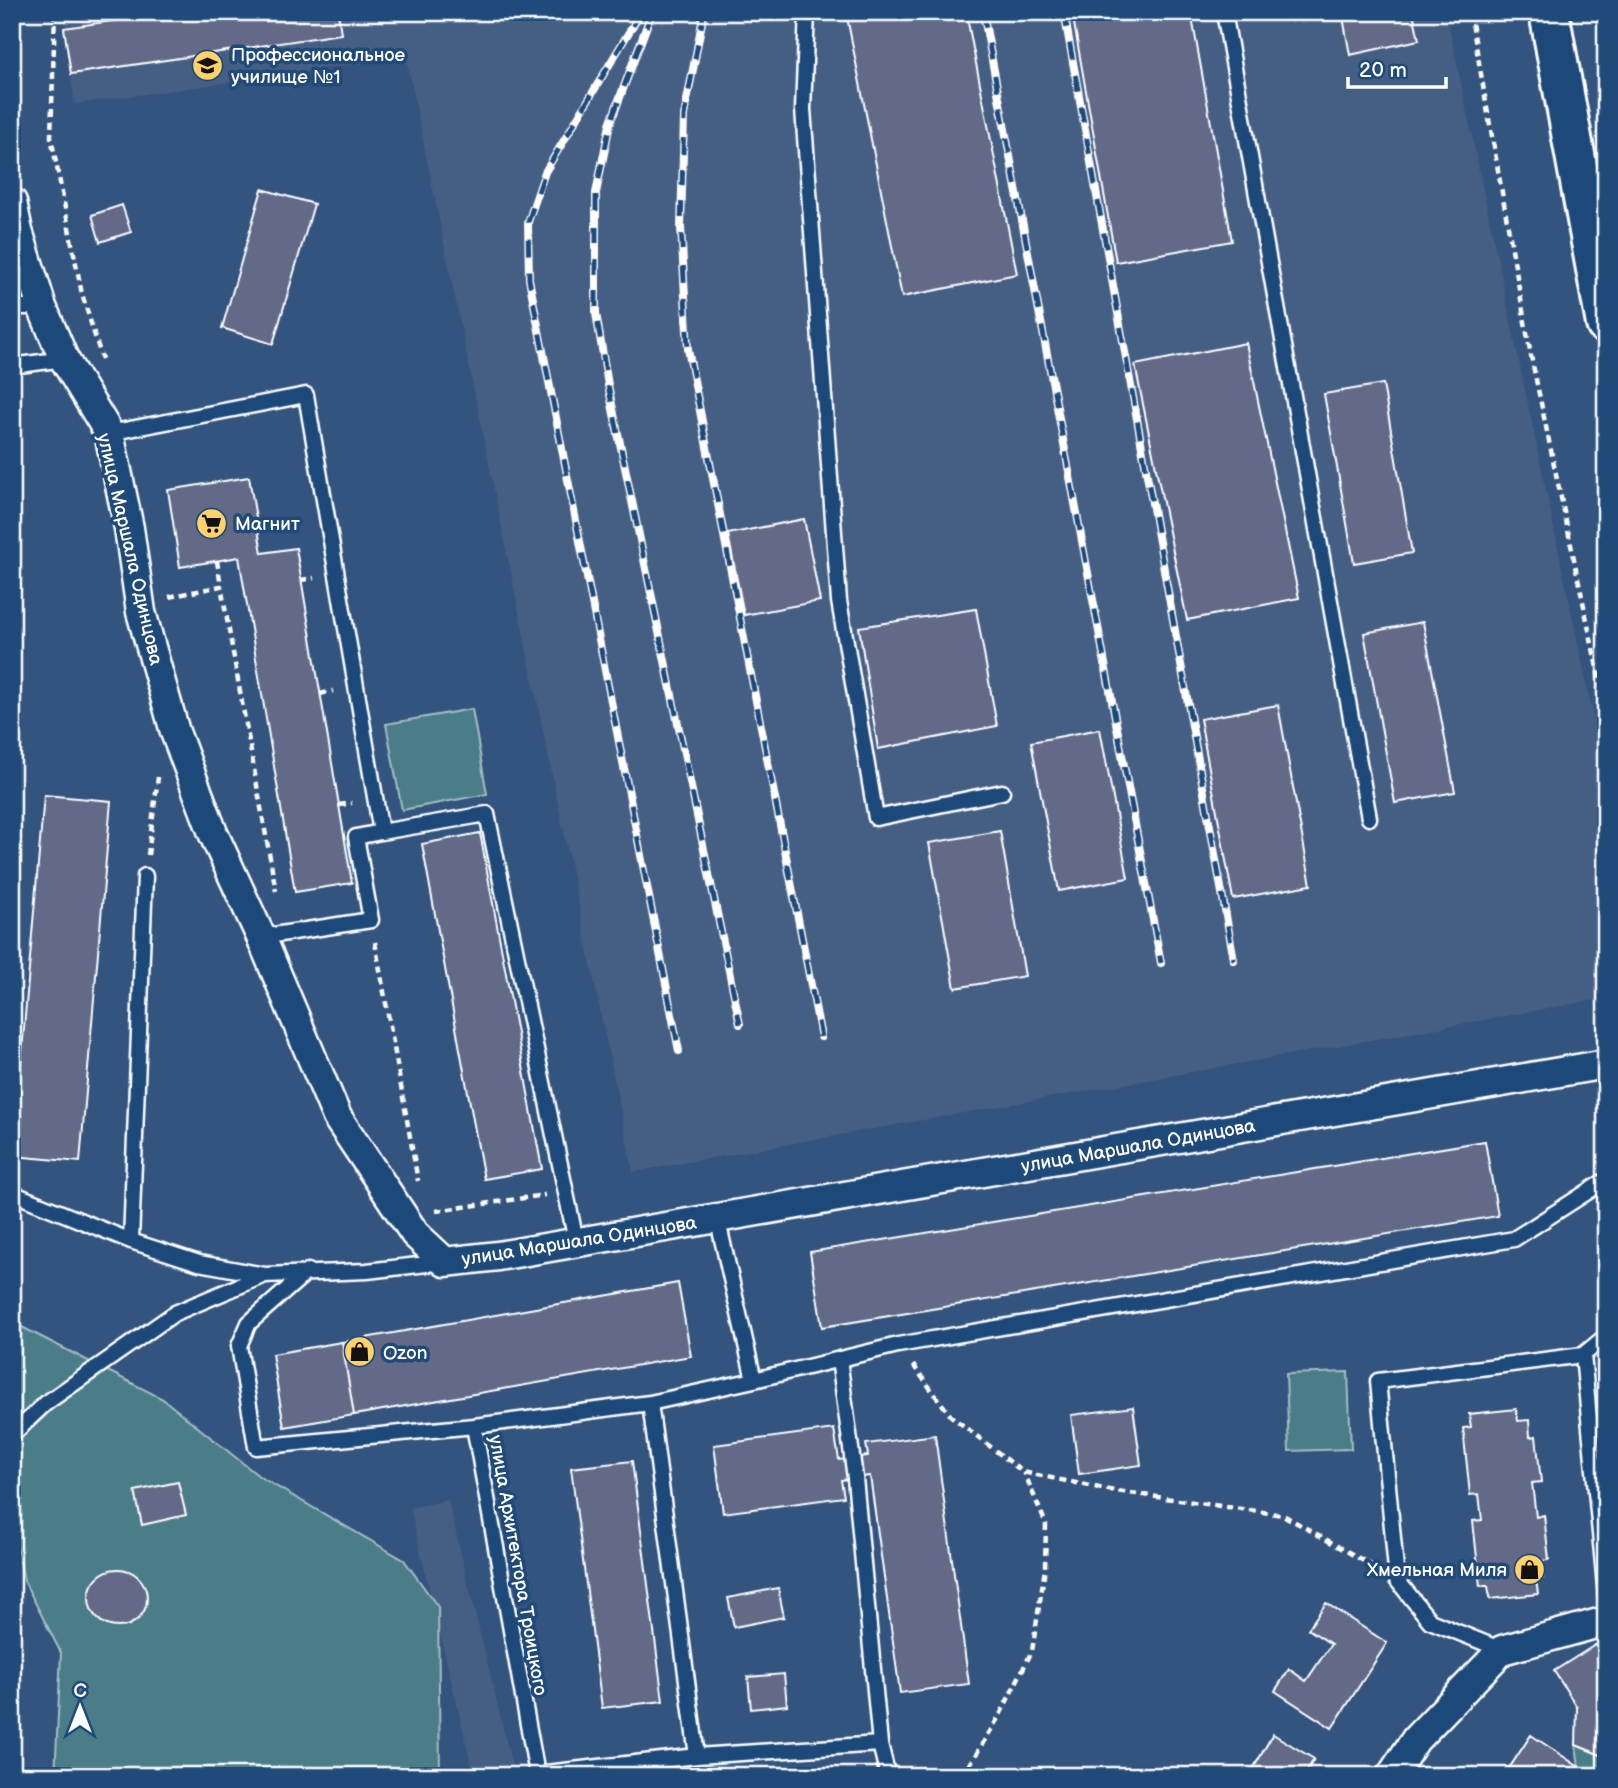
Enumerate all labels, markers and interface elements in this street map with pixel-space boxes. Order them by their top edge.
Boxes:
place label: Профессиональное училище №1 [231,44,405,89]
scale bar [1348,46,1446,90]
school or university icon: Профессиональное училище №1 [191,48,225,82]
text: 20 m [1359,58,1407,83]
street label: улица Маршала Одинцова [92,431,167,668]
supermarket icon: Магнит [195,506,229,540]
place label: Магнит [235,513,300,536]
street label: улица Маршала Одинцова [1019,1115,1257,1178]
street label: улица Маршала Одинцова [460,1212,698,1271]
shop icon: Ozon [343,1335,377,1369]
place label: Ozon [383,1342,428,1365]
street label: улица Архитектора Троицкого [483,1433,552,1697]
shop icon: Хмельная Миля [1513,1552,1547,1586]
place label: Хмельная Миля [1367,1559,1507,1582]
north arrow [46,1672,116,1742]
text: С [73,1680,87,1703]

